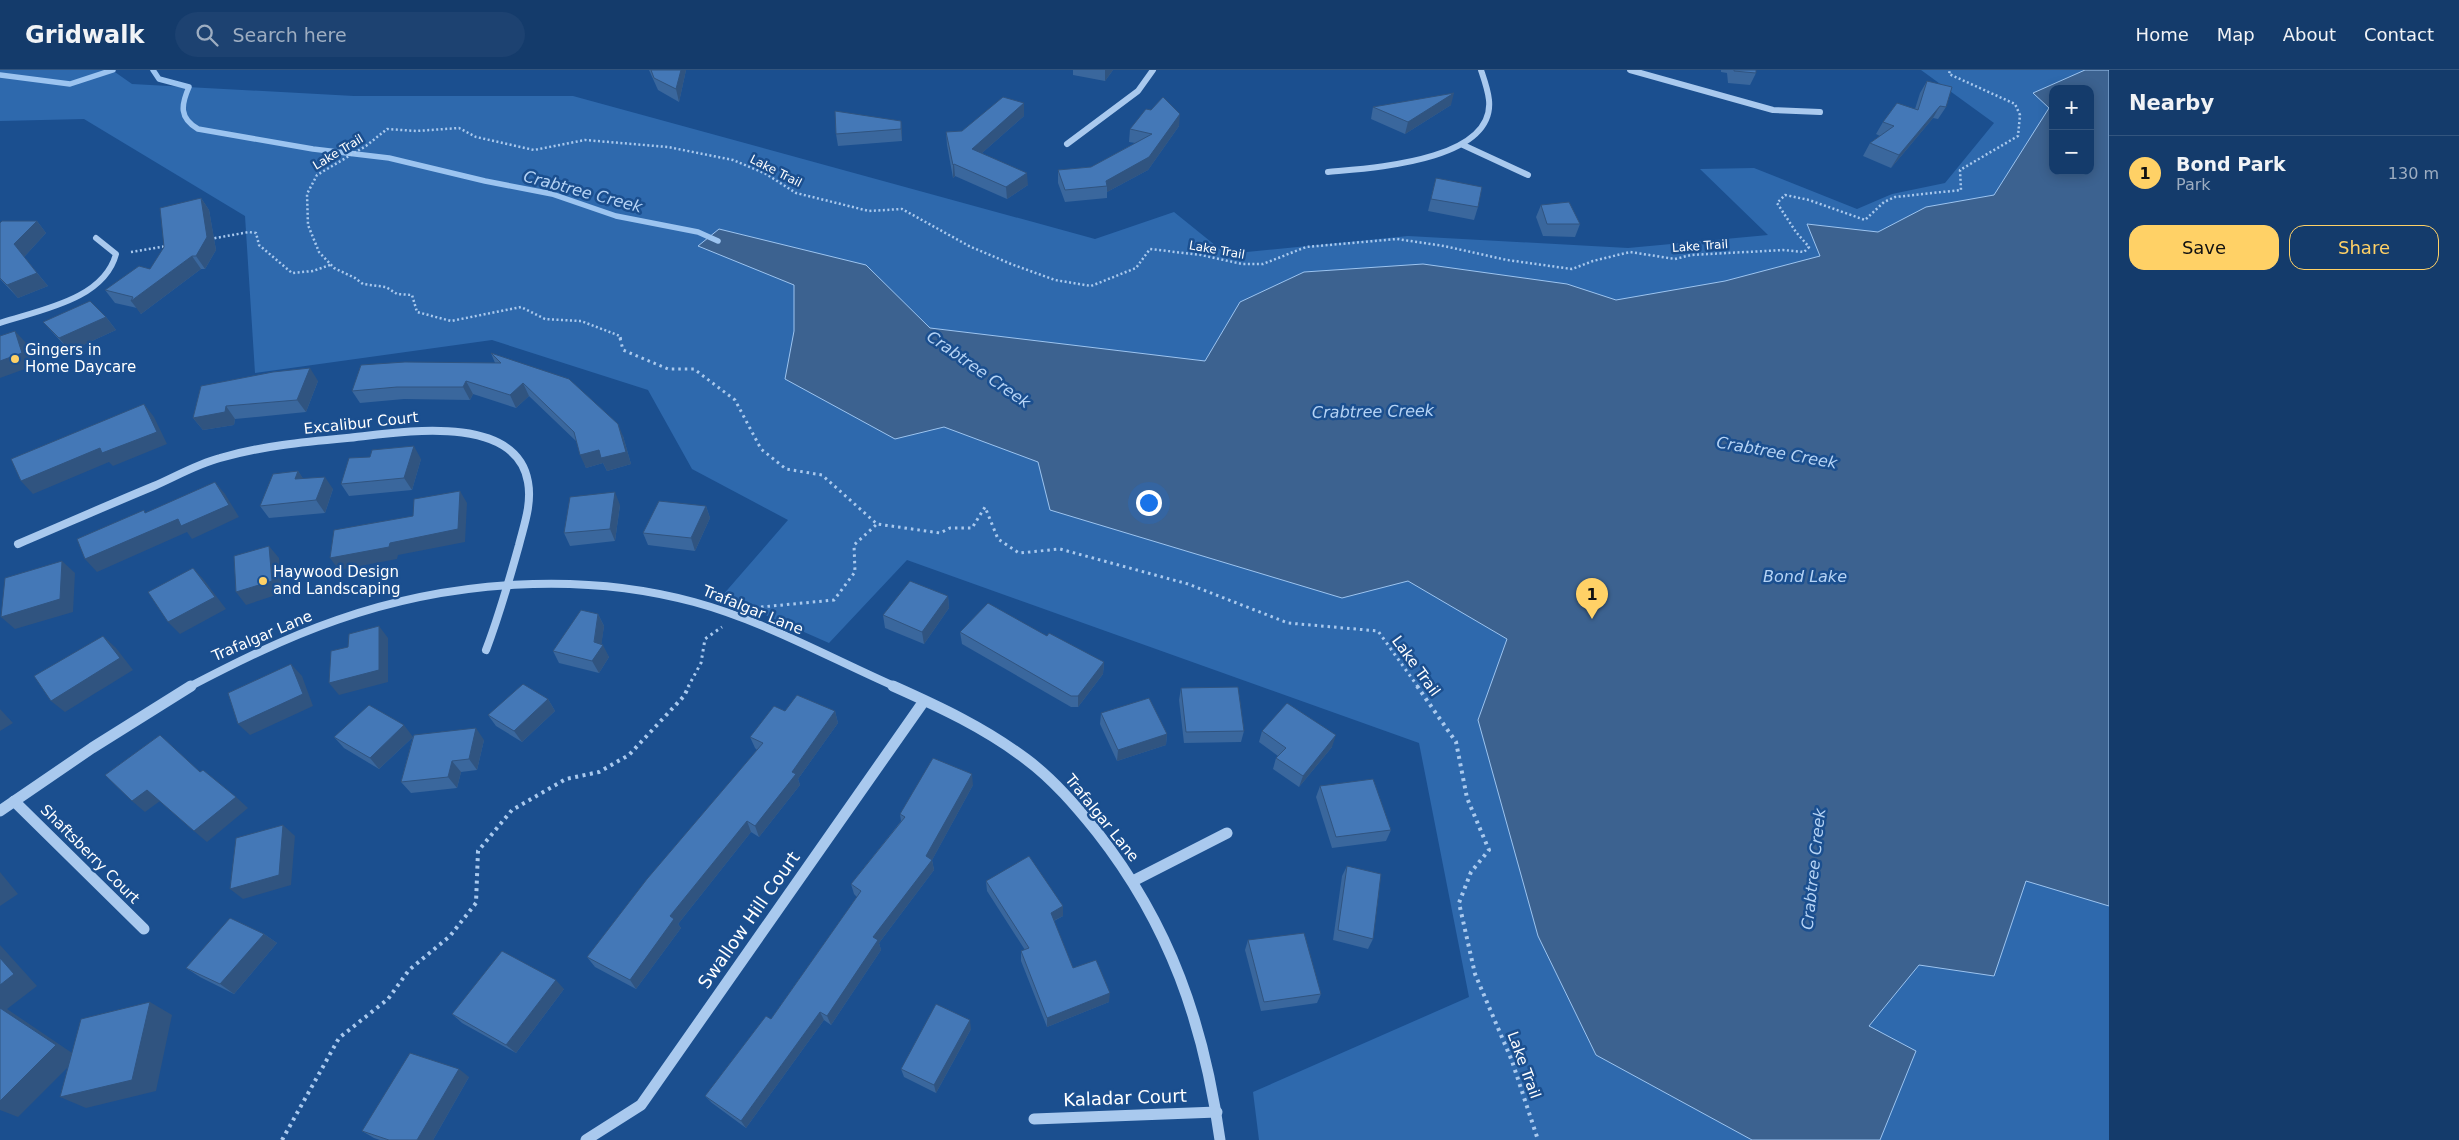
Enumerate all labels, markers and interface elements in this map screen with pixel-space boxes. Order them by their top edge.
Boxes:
search box [175,12,525,57]
text: Gridwalk [25,21,145,49]
icon: search [193,21,221,49]
text: Search here [233,24,347,46]
text: Home [2136,24,2189,45]
text: Map [2217,24,2255,45]
text: About [2283,24,2336,45]
text: Contact [2364,24,2434,45]
map controls [2049,85,2094,175]
button: + [2049,85,2094,130]
text: Nearby [2129,91,2214,115]
button: − [2049,130,2094,175]
street label: Lake Trail [310,132,366,172]
street label: Lake Trail [748,152,804,190]
text: Bond Park [2176,153,2286,175]
text: 1 [2139,164,2151,183]
text: 130 m [2388,164,2439,183]
water label: Crabtree Creek [521,167,645,217]
text: Park [2176,175,2211,194]
button: Save [2129,225,2279,270]
button: Share [2289,225,2439,270]
street label: Lake Trail [1671,237,1729,255]
street label: Lake Trail [1188,238,1246,262]
water label: Crabtree Creek [923,327,1035,413]
place label: Gingers in Home Daycare [25,341,136,376]
marker: Gingers in Home Daycare [9,353,21,365]
water label: Crabtree Creek [1312,401,1435,422]
street label: Excalibur Court [303,408,419,438]
water label: Crabtree Creek [1715,433,1839,473]
your location [1136,490,1162,516]
place label: Haywood Design and Landscaping [273,563,401,598]
water label: Bond Lake [1763,567,1847,586]
marker: Haywood Design and Landscaping [257,575,269,587]
pin: 1 [1576,578,1608,619]
street label: Trafalgar Lane [699,581,806,638]
street label: Trafalgar Lane [208,607,315,666]
street label: Lake Trail [1388,632,1444,700]
street label: Trafalgar Lane [1061,770,1143,865]
street label: Shaftsberry Court [37,801,143,907]
water label: Crabtree Creek [1798,807,1829,931]
street label: Swallow Hill Court [693,847,804,992]
street label: Lake Trail [1504,1029,1544,1101]
street label: Kaladar Court [1063,1085,1187,1110]

